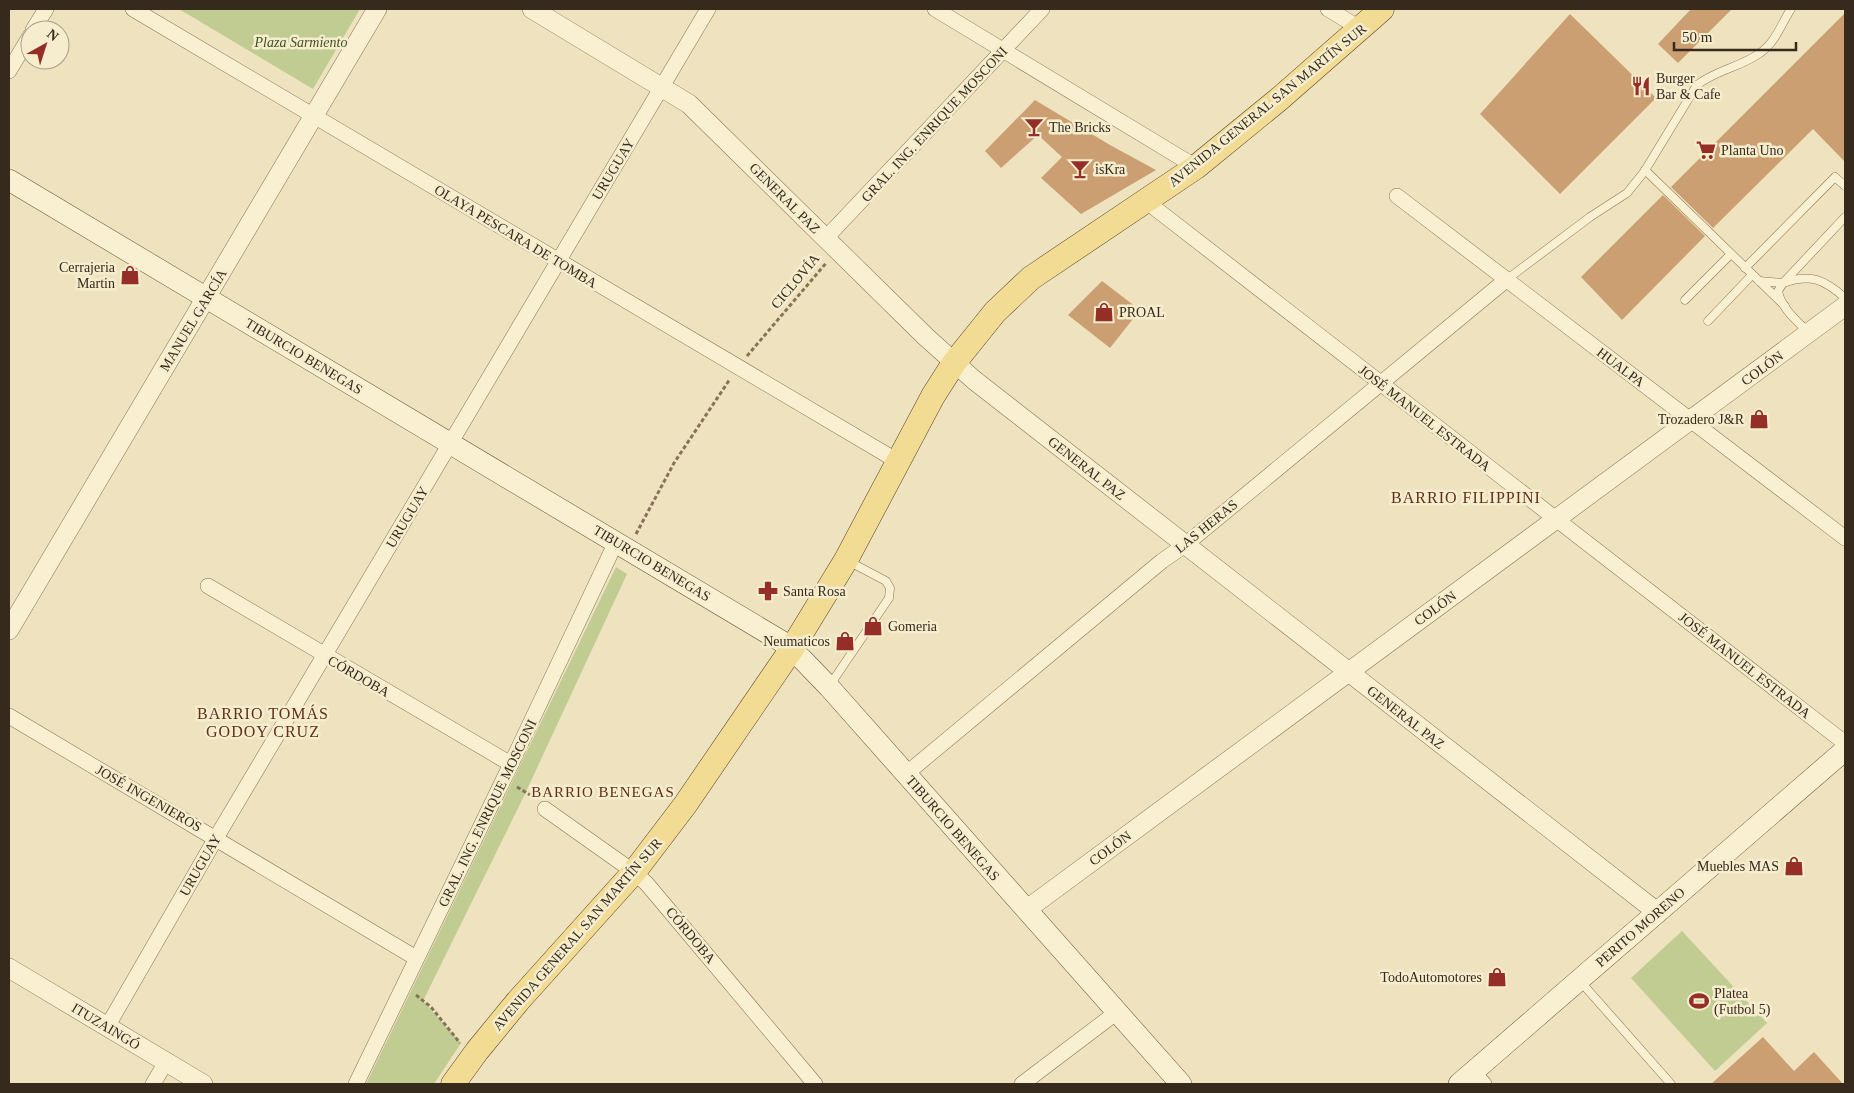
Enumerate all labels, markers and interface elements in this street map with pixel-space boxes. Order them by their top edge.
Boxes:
north arrow [20,20,70,70]
street label: AVENIDA GENERAL SAN MARTÍN SUR [1165,20,1370,190]
scale bar [1674,20,1796,52]
text: N [44,26,62,44]
text: 50 m [1682,29,1713,45]
park label: Plaza Sarmiento [254,35,347,50]
street label: GRAL. ING. ENRIQUE MOSCONI [858,43,1010,205]
place label: Burger Bar & Cafe [1656,71,1721,102]
restaurant icon: Burger Bar & Cafe [1630,75,1652,97]
bar icon: The Bricks [1023,116,1045,138]
place label: The Bricks [1049,120,1111,135]
street label: URUGUAY [589,136,638,203]
supermarket icon: Planta Uno [1695,139,1717,161]
place label: Planta Uno [1721,143,1784,158]
bar icon: isKra [1069,158,1091,180]
street label: GENERAL PAZ [746,160,823,237]
place label: isKra [1095,162,1126,177]
street label: OLAYA PESCARA DE TOMBA [432,182,600,291]
street label: CICLOVÍA [767,250,823,312]
place label: Cerrajeria Martin [59,260,116,291]
shop icon: Cerrajeria Martin [119,264,141,286]
street label: MANUEL GARCÍA [156,265,230,374]
shop icon: PROAL [1093,301,1115,323]
place label: PROAL [1119,305,1165,320]
street label: TIBURCIO BENEGAS [242,315,365,397]
street label: HUALPA [1594,345,1648,391]
street label: COLÓN [1738,347,1786,389]
street label: JOSÉ MANUEL ESTRADA [1356,362,1495,475]
shop icon: Trozadero J&R [1748,408,1770,430]
place label: Trozadero J&R [1658,412,1745,427]
street label: GENERAL PAZ [1045,434,1128,503]
street label: URUGUAY [383,484,432,551]
district label: BARRIO FILIPPINI [1391,489,1541,506]
street label: LAS HERAS [1172,497,1241,556]
street label: TIBURCIO BENEGAS [590,522,713,604]
pharmacy icon: Santa Rosa [757,580,779,602]
place label: Santa Rosa [783,584,846,599]
street label: COLÓN [1411,587,1459,629]
street label: JOSÉ MANUEL ESTRADA [1676,609,1815,722]
shop icon: Gomeria [862,615,884,637]
place label: Gomeria [888,619,938,634]
shop icon: Neumaticos [834,630,856,652]
place label: Neumaticos [763,634,830,649]
street label: CÓRDOBA [325,652,393,700]
street label: GENERAL PAZ [1364,683,1447,752]
district label: BARRIO TOMÁS GODOY CRUZ [197,704,329,740]
street label: GRAL. ING. ENRIQUE MOSCONI [435,717,540,909]
street label: JOSÉ INGENIEROS [93,761,205,835]
street label: TIBURCIO BENEGAS [903,773,1002,884]
district label: BARRIO BENEGAS [531,784,675,800]
street label: COLÓN [1086,827,1134,869]
street label: URUGUAY [177,832,224,899]
street label: AVENIDA GENERAL SAN MARTÍN SUR [489,834,665,1033]
shop icon: Muebles MAS [1783,855,1805,877]
place label: Muebles MAS [1697,859,1779,874]
street label: PERITO MORENO [1593,885,1688,970]
street label: CÓRDOBA [663,904,720,967]
shop icon: TodoAutomotores [1486,966,1508,988]
place label: TodoAutomotores [1380,970,1482,985]
place label: Platea (Futbol 5) [1714,986,1771,1018]
sports icon: Platea (Futbol 5) [1688,990,1710,1012]
street label: ITUZAINGÓ [69,999,143,1053]

